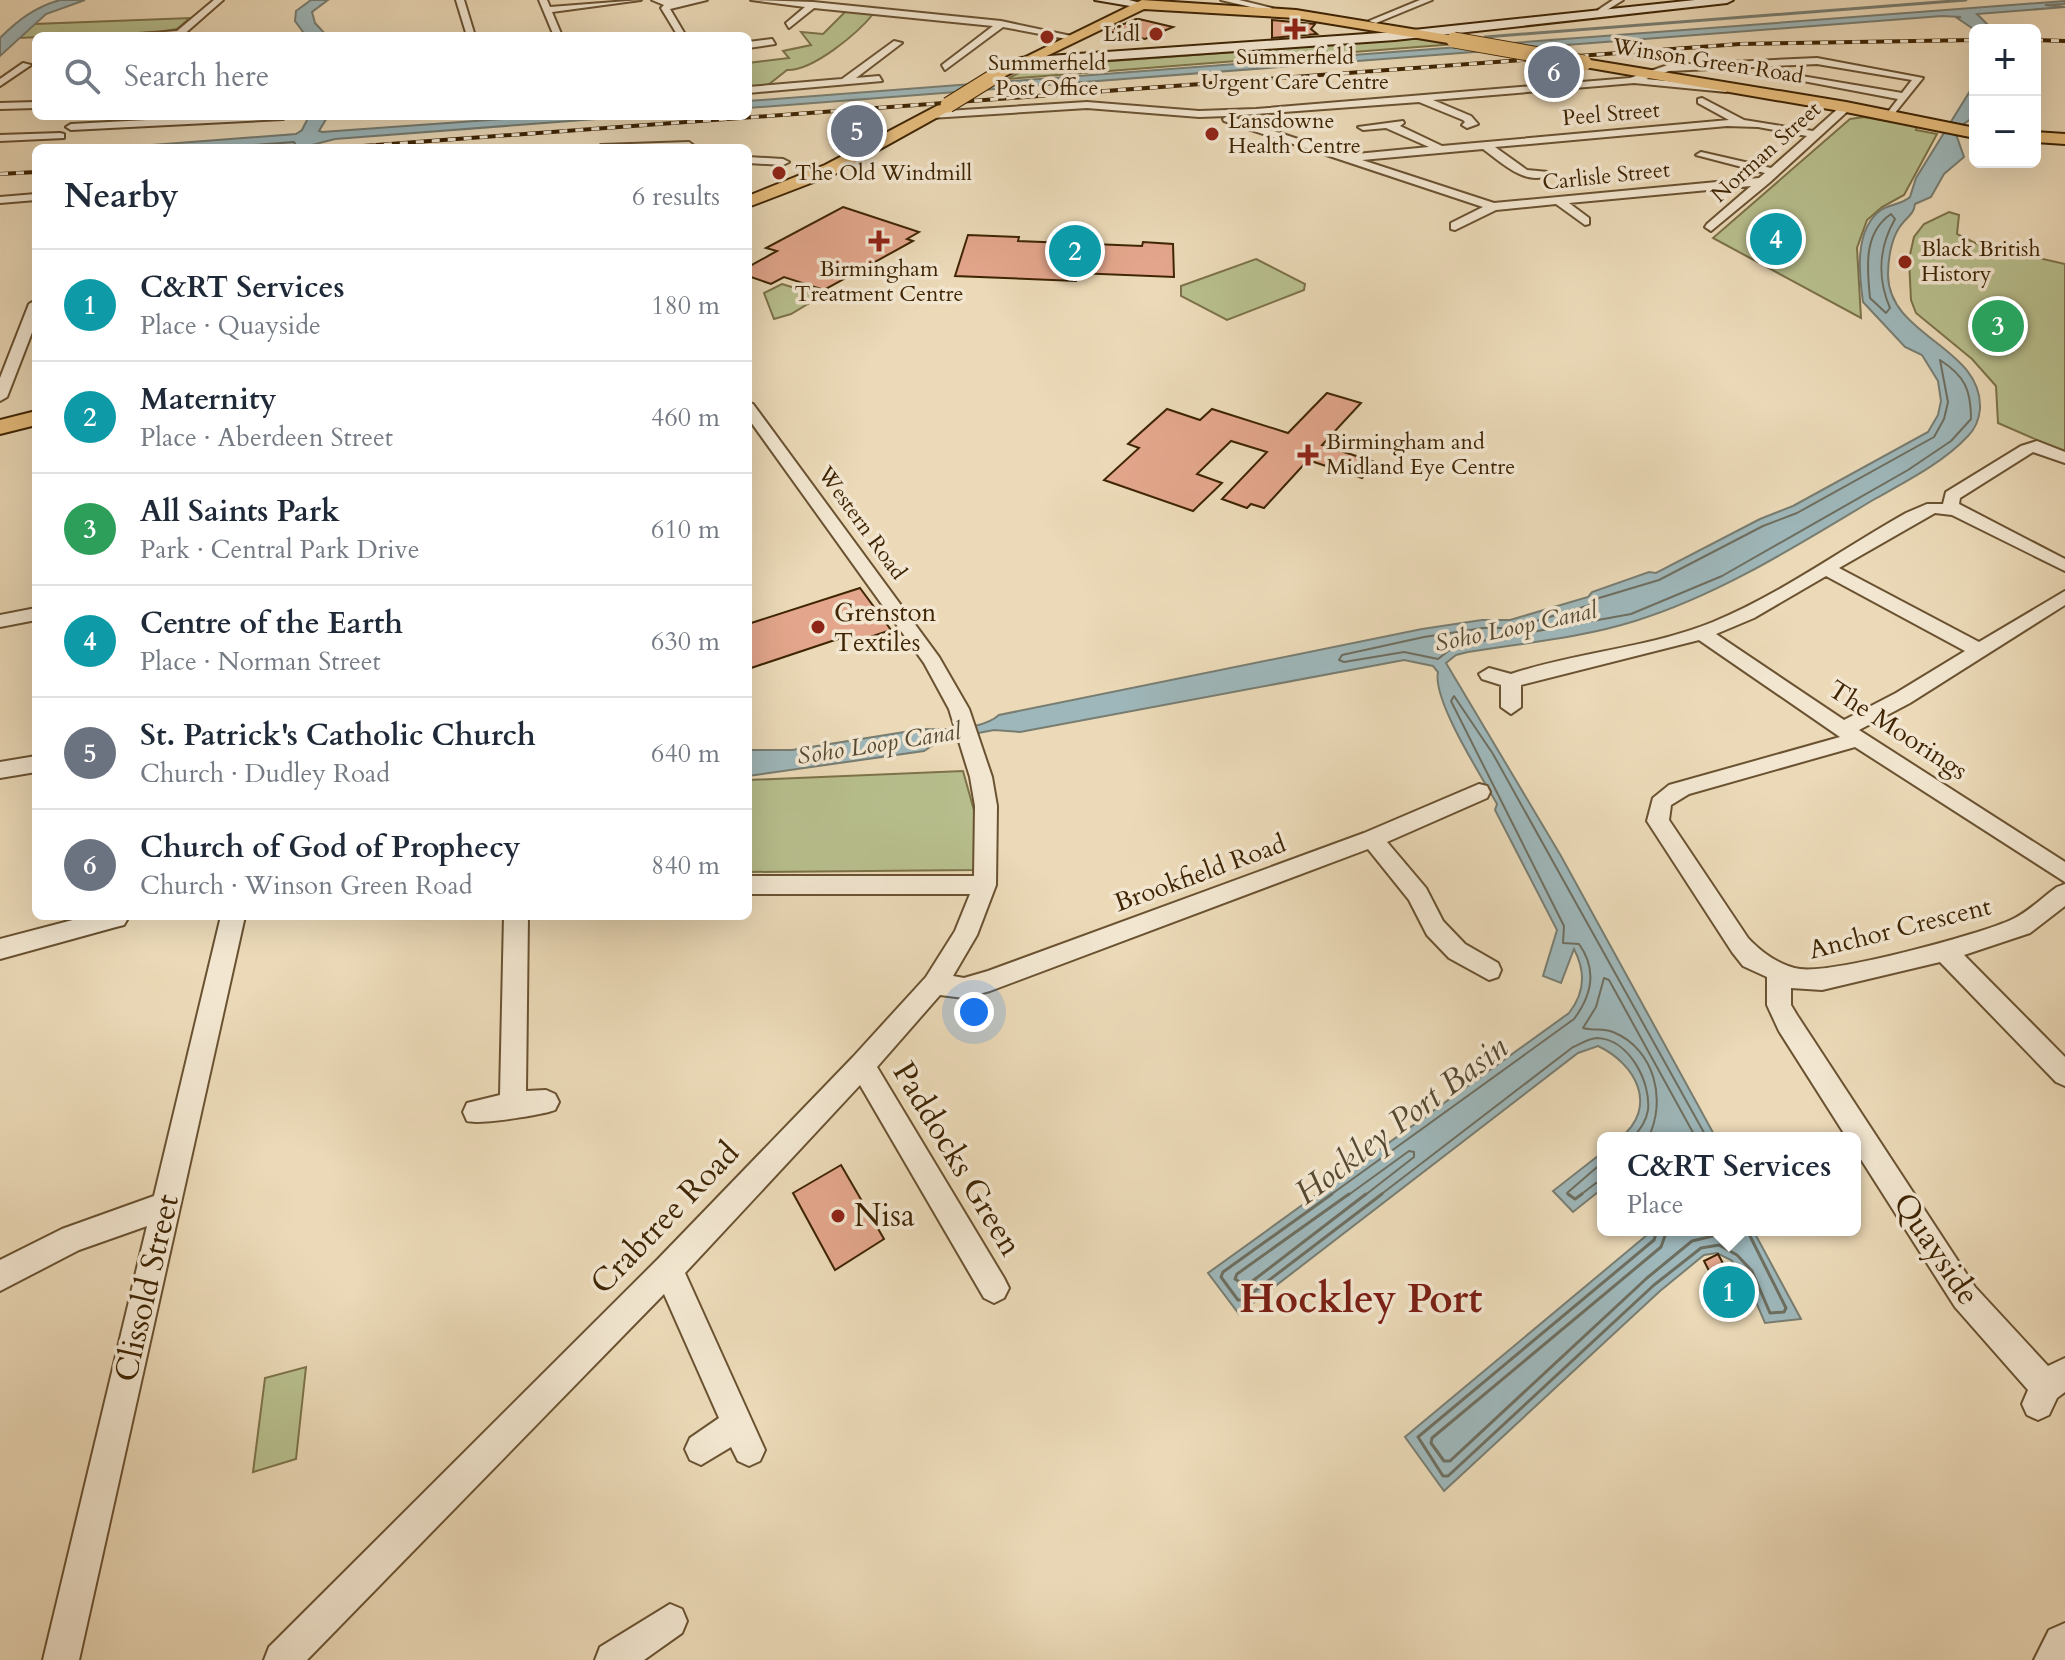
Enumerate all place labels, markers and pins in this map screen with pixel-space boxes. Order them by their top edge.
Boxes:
marker: Summerfield Urgent Care Centre [1284,18,1306,40]
place label: Lidl [1103,19,1140,49]
marker: Lidl [1147,25,1165,43]
marker: Summerfield Post Office [1038,28,1056,46]
place label: Summerfield Urgent Care Centre [1201,42,1389,97]
pin: 6 [1528,42,1580,102]
place label: Summerfield Post Office [988,48,1106,103]
pin: 5 [831,101,883,161]
place label: Lansdowne Health Centre [1228,106,1361,161]
marker: Lansdowne Health Centre [1203,125,1221,143]
place label: The Old Windmill [795,158,972,188]
marker: The Old Windmill [770,164,788,182]
pin: 4 [1750,209,1802,269]
pin: 2 [1049,221,1101,281]
marker: Birmingham Treatment Centre [868,230,890,252]
place label: Black British History [1921,234,2041,289]
marker: Black British History [1896,253,1914,271]
place label: Birmingham Treatment Centre [795,254,963,309]
pin: 3 [1972,296,2024,356]
place label: Birmingham and Midland Eye Centre [1326,427,1515,482]
marker: Birmingham and Midland Eye Centre [1297,444,1319,466]
place label: Grenston Textiles [834,595,937,660]
marker: Grenston Textiles [809,618,827,636]
place label: Nisa [854,1194,915,1238]
marker: Nisa [829,1207,847,1225]
pin: 1 [1703,1262,1755,1322]

